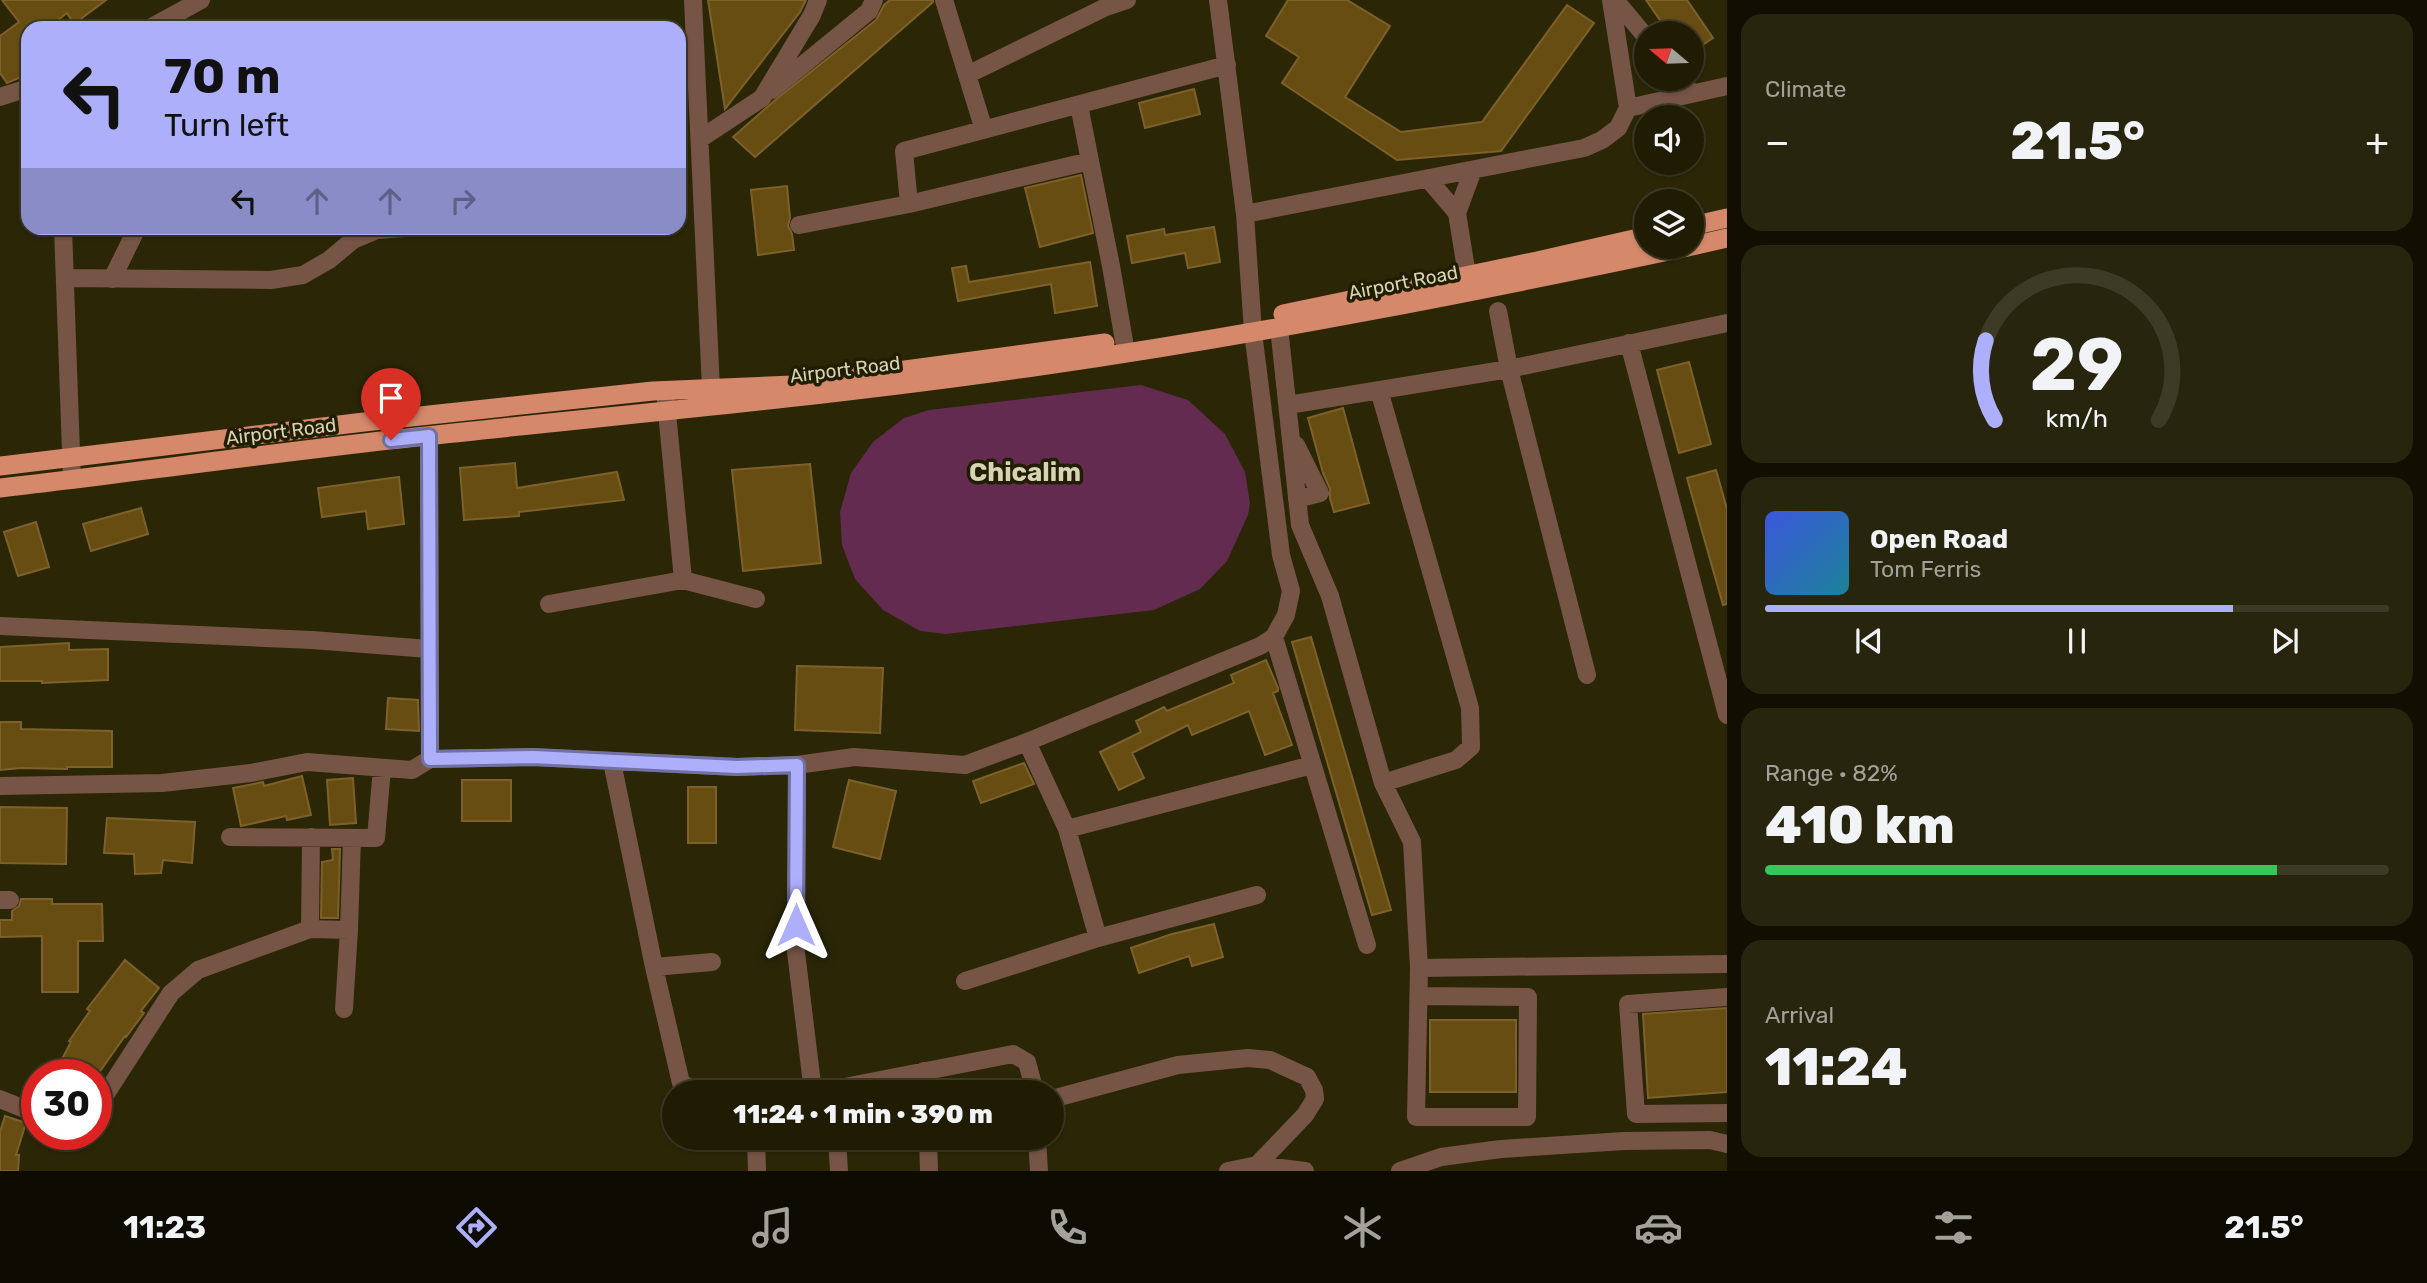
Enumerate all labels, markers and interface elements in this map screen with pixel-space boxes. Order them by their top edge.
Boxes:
north arrow [1634,21,1704,91]
map controls [1634,21,1704,259]
text: 70 m [164,47,281,105]
icon: left [49,49,140,140]
text: Climate [1765,75,1846,103]
button: sound [1634,105,1704,175]
text: Turn left [164,106,289,144]
text: 21.5° [2010,110,2145,172]
text: − [1765,119,1790,165]
text: + [2365,119,2389,165]
icon: left [225,182,263,220]
icon: ahead [298,182,336,220]
icon: ahead [371,182,409,220]
icon: right [444,182,482,220]
button: layers [1634,189,1704,259]
street label: Airport Road [1346,261,1460,304]
text: 29 [2030,323,2124,409]
street label: Airport Road [789,351,902,388]
pin [361,368,421,440]
icon: arrive [372,379,410,417]
text: km/h [2046,404,2108,433]
street label: Airport Road [225,413,338,450]
district label: Chicalim [969,457,1081,488]
text: Open Road [1870,524,2008,555]
text: Tom Ferris [1870,555,1981,583]
icon: previous [1850,622,1888,660]
icon: pause [2058,622,2096,660]
icon: next [2266,622,2304,660]
text: Range · 82% [1765,759,1898,787]
text: 410 km [1765,794,1955,856]
position arrow [759,888,833,962]
text: Arrival [1765,1001,1834,1029]
text: 11:24 [1765,1036,1908,1098]
speed limit sign: 30 [21,1059,112,1150]
text: 11:24 · 1 min · 390 m [733,1099,993,1130]
icon: directions [452,1203,501,1252]
icon: music [748,1203,797,1252]
icon: phone [1043,1203,1092,1252]
icon: climate [1338,1203,1387,1252]
icon: car [1634,1203,1683,1252]
icon: filters [1929,1203,1978,1252]
text: 11:23 [123,1208,206,1246]
text: 21.5° [2224,1208,2304,1246]

